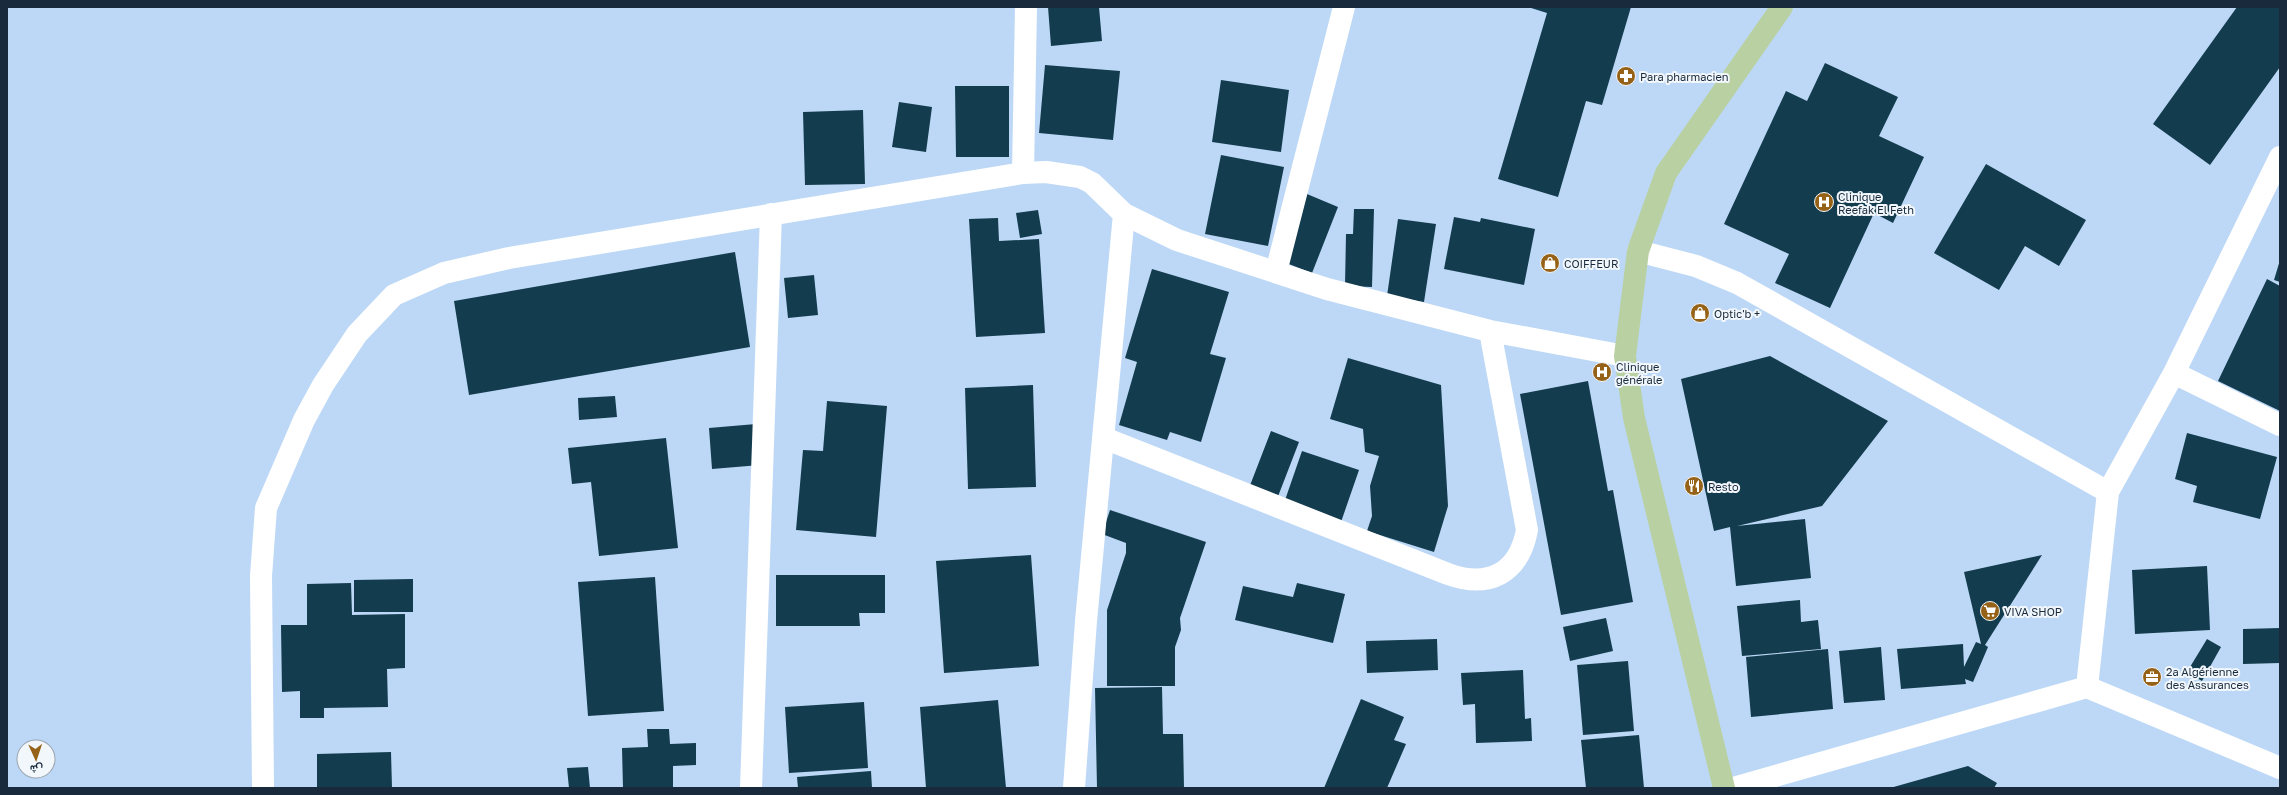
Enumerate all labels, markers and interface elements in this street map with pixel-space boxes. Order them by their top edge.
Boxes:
pharmacy icon: Para pharmacien [1615,65,1637,87]
place label: Para pharmacien [1640,70,1729,83]
place label: Clinique Reefak El Feth [1838,190,1914,216]
hospital icon: Clinique Reefak El Feth [1813,191,1835,213]
shop icon: COIFFEUR [1539,252,1561,274]
place label: COIFFEUR [1564,257,1618,270]
shop icon: Optic'b + [1689,302,1711,324]
place label: Optic'b + [1714,307,1760,320]
place label: Clinique générale [1616,360,1662,386]
hospital icon: Clinique générale [1591,361,1613,383]
restaurant icon: Resto [1683,475,1705,497]
place label: Resto [1708,480,1739,493]
supermarket icon: VIVA SHOP [1979,600,2001,622]
place label: VIVA SHOP [2004,605,2062,618]
place label: 2a Algérienne des Assurances [2166,665,2249,691]
office icon: 2a Algérienne des Assurances [2141,666,2163,688]
north arrow [16,739,56,779]
text: ش [30,762,43,776]

